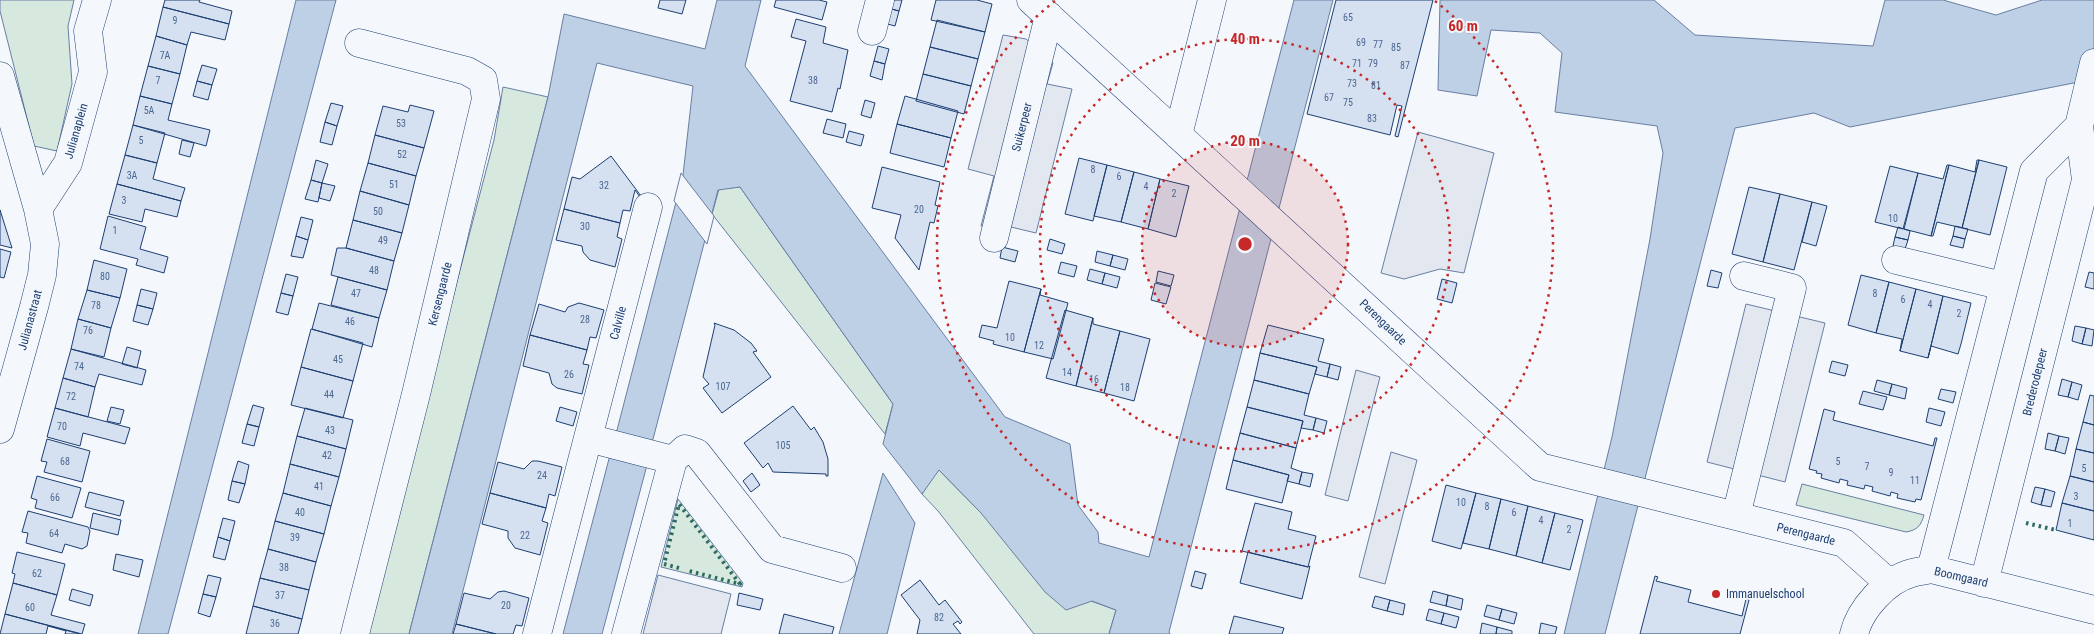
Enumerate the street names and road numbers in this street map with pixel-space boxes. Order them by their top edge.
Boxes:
street label: Julianaplein [61,101,91,160]
street label: Suikerpeer [1009,101,1035,153]
street label: Kersengaarde [425,260,455,327]
street label: Julianastraat [15,288,45,352]
street label: Perengaarde [1357,296,1410,348]
street label: Calville [607,304,629,341]
street label: Brederodepeer [2020,346,2050,417]
street label: Perengaarde [1775,520,1837,548]
street label: Boomgaard [1933,564,1989,590]

